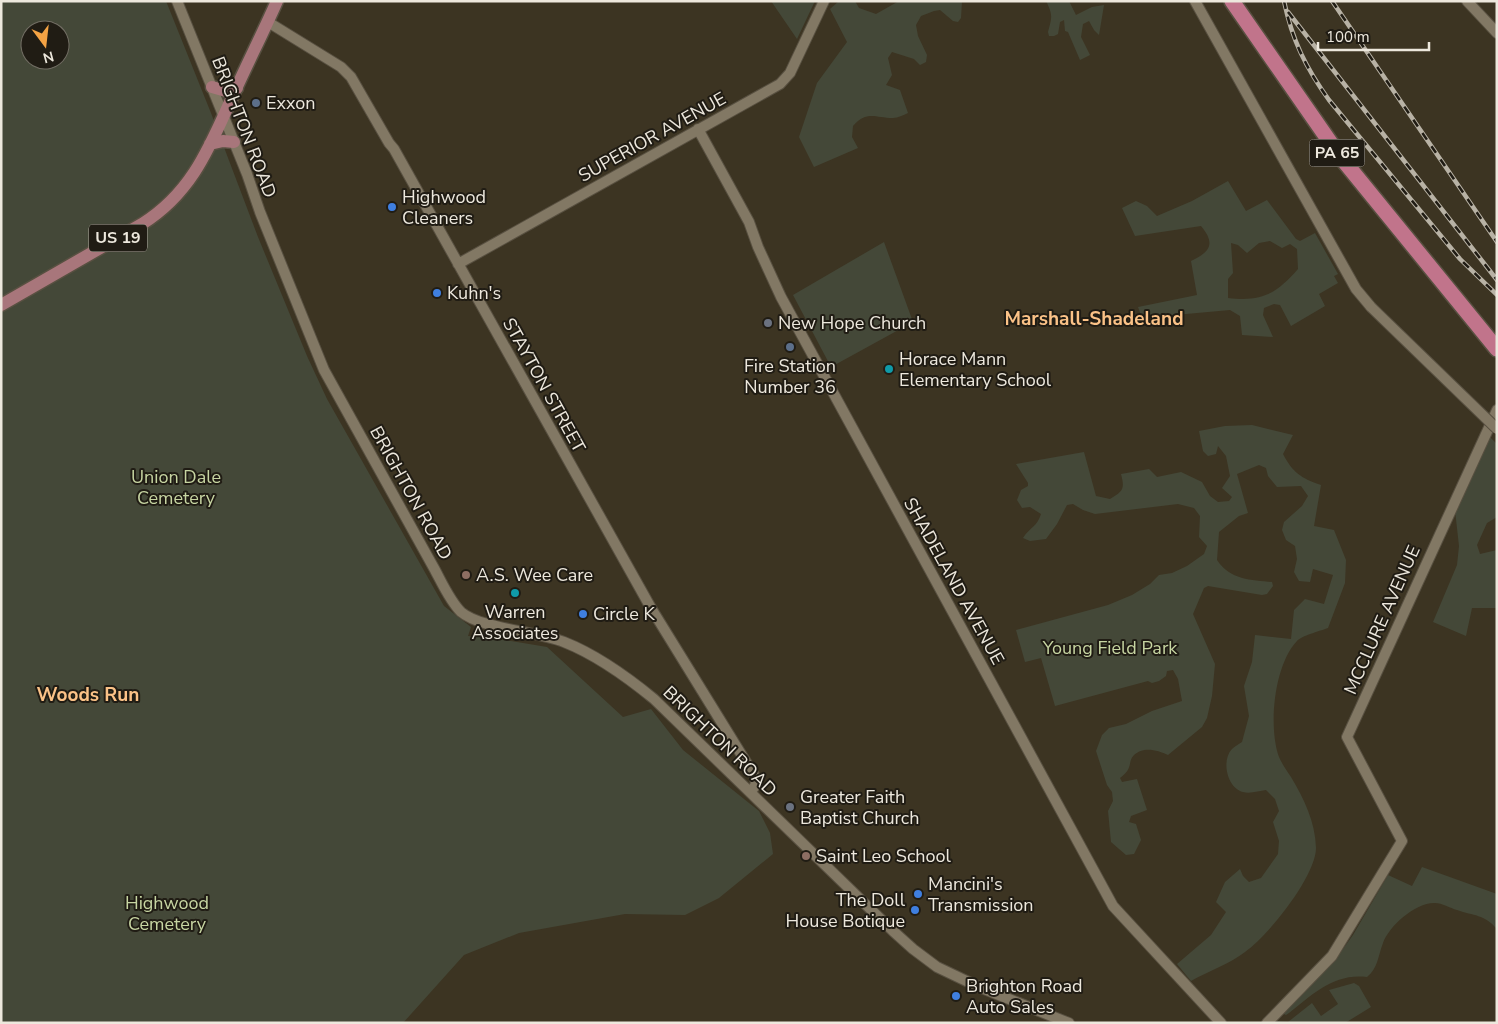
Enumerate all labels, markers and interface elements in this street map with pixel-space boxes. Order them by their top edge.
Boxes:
north arrow [20,20,70,70]
scale bar [1318,20,1429,52]
text: 100 m [1326,27,1370,47]
text: N [41,47,56,68]
street label: BRIGHTON ROAD [206,53,282,201]
street label: SUPERIOR AVENUE [574,86,730,188]
place label: Exxon [266,91,315,115]
marker: Exxon [250,97,262,109]
road number: PA 65 [1310,140,1364,167]
place label: Highwood Cleaners [402,185,486,230]
marker: Highwood Cleaners [386,201,398,213]
road number: US 19 [89,224,147,252]
place label: Kuhn's [447,281,501,305]
marker: Kuhn's [431,287,443,299]
district label: Marshall-Shadeland [1004,306,1184,332]
place label: New Hope Church [778,311,926,335]
street label: STAYTON STREET [497,313,591,457]
marker: New Hope Church [762,317,774,329]
marker: Fire Station Number 36 [784,341,796,353]
place label: Horace Mann Elementary School [899,347,1052,392]
place label: Fire Station Number 36 [744,354,836,399]
marker: Horace Mann Elementary School [883,363,895,375]
street label: BRIGHTON ROAD [364,422,458,564]
park label: Union Dale Cemetery [131,465,221,510]
street label: SHADELAND AVENUE [898,493,1010,669]
street label: MCCLURE AVENUE [1338,542,1426,698]
place label: A.S. Wee Care [476,563,593,587]
marker: A.S. Wee Care [460,569,472,581]
marker: Warren Associates [509,587,521,599]
place label: Warren Associates [472,600,558,645]
place label: Circle K [593,602,655,626]
marker: Circle K [577,608,589,620]
park label: Young Field Park [1042,636,1178,660]
street label: BRIGHTON ROAD [658,680,782,802]
district label: Woods Run [37,682,139,708]
place label: Greater Faith Baptist Church [800,785,919,830]
marker: Greater Faith Baptist Church [784,801,796,813]
place label: Saint Leo School [816,844,951,868]
marker: Saint Leo School [800,850,812,862]
place label: Mancini's Transmission [928,872,1034,917]
place label: The Doll House Botique [786,888,906,933]
marker: Mancini's Transmission [912,888,924,900]
park label: Highwood Cemetery [125,891,209,936]
marker: The Doll House Botique [909,904,921,916]
place label: Brighton Road Auto Sales [966,974,1083,1019]
marker: Brighton Road Auto Sales [950,990,962,1002]

